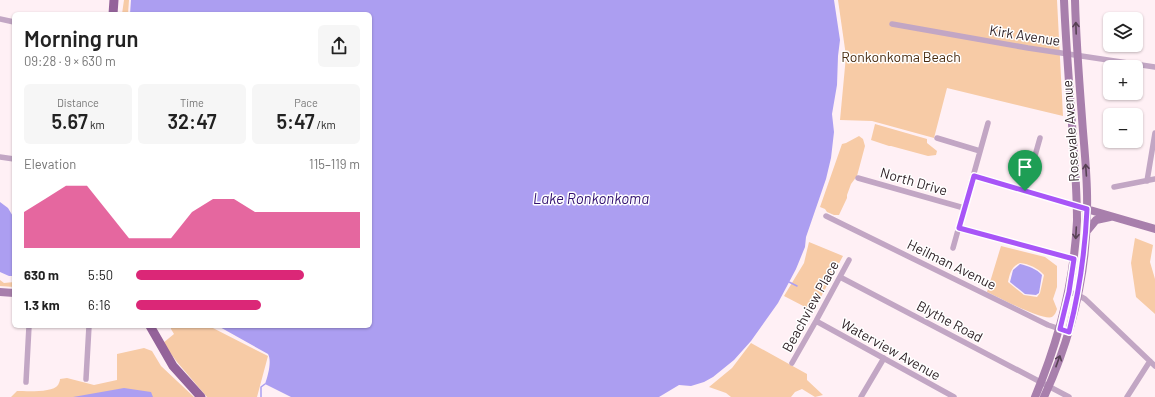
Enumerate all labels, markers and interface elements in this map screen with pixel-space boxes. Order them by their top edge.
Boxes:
map controls [1103,12,1143,148]
button: layers [1103,12,1143,52]
street label: Kirk Avenue [988,21,1062,49]
one-way arrow [1072,22,1080,35]
text: Morning run [24,25,138,51]
button: share [318,25,360,67]
park label: Ronkonkoma Beach [841,48,961,65]
text: 09:28 · 9 × 630 m [24,53,116,69]
button: + [1103,60,1143,100]
street label: Rosevale Avenue [1058,80,1082,182]
text: Distance [57,96,99,109]
text: Time [180,96,204,109]
text: Pace [294,96,318,109]
button: − [1103,108,1143,148]
text: 5.67 [51,109,88,133]
text: 32:47 [167,109,217,133]
text: 5:47 [276,109,314,133]
text: km [88,118,105,131]
text: /km [314,118,336,131]
pin [1008,150,1042,191]
text: Elevation [24,156,76,172]
text: 115–119 m [309,156,360,172]
icon: arrive [1014,156,1036,178]
street label: North Drive [878,163,950,199]
one-way arrow [1082,164,1089,177]
water label: Lake Ronkonkoma [533,189,649,207]
one-way arrow [1072,226,1079,239]
street label: Heilman Avenue [905,235,999,293]
street label: Beachview Place [778,257,842,355]
text: 630 m [24,267,59,283]
text: 5:50 [88,267,113,283]
text: 1.3 km [24,297,60,313]
text: 6:16 [88,297,110,313]
street label: Blythe Road [914,297,986,345]
street label: Waterview Avenue [838,315,944,383]
one-way arrow [1055,355,1063,367]

